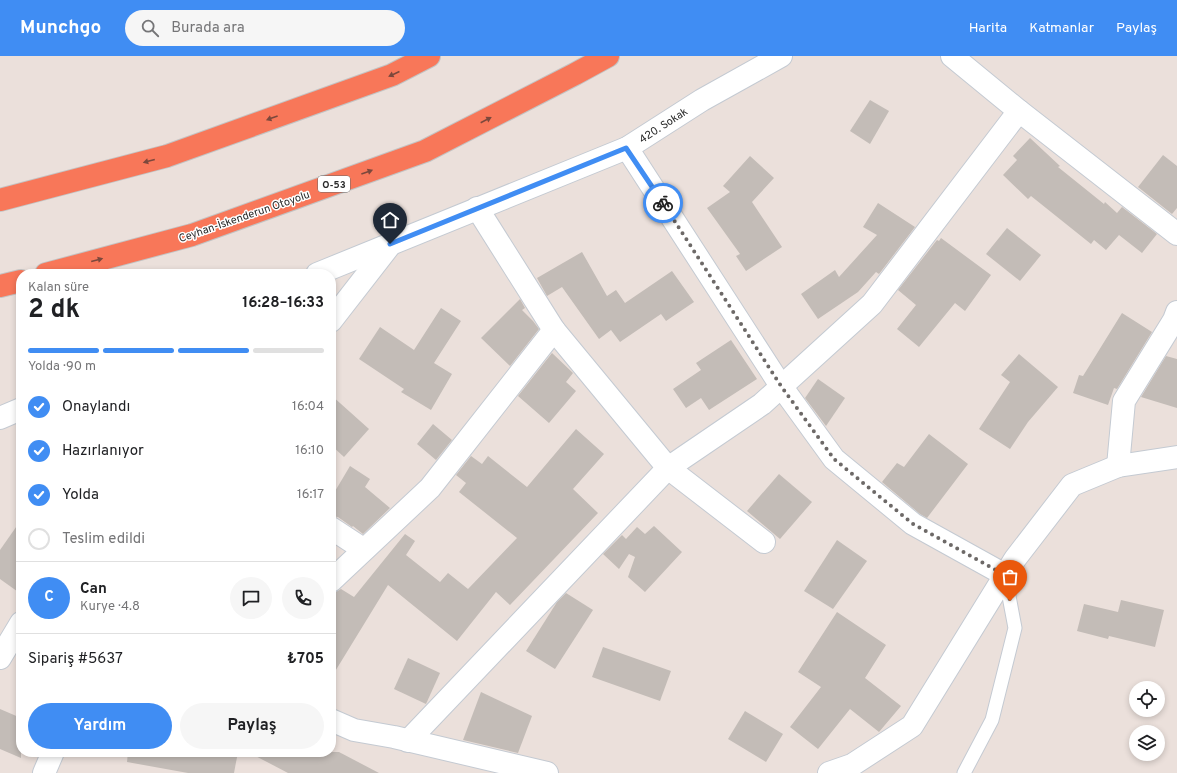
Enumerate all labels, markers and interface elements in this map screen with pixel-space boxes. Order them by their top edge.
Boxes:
search box [125,10,405,46]
text: Munchgo [20,16,101,40]
icon: search [139,17,161,39]
text: Burada ara [171,19,245,38]
text: Harita [969,20,1007,37]
text: Katmanlar [1029,20,1094,37]
text: Paylaş [1116,20,1157,37]
one-way arrow [387,71,399,77]
street label: 420. Sokak [636,105,691,147]
one-way arrow [265,116,277,122]
one-way arrow [480,117,491,123]
one-way arrow [143,158,155,164]
one-way arrow [361,169,373,175]
road number: O-53 [318,176,350,192]
courier [643,183,683,223]
street label: Ceyhan-İskenderun Otoyolu [177,187,312,246]
icon: bike [652,192,674,214]
pin [373,203,407,244]
icon: home [379,209,401,231]
one-way arrow [91,257,103,263]
text: Kalan süre [28,280,89,296]
text: 2 dk [28,294,80,327]
text: 16:28–16:33 [242,294,324,313]
text: Yolda · 90 m [28,359,96,375]
icon: check [28,396,50,418]
text: Onaylandı [62,398,130,417]
text: 16:04 [292,399,324,415]
icon: check [28,440,50,462]
text: Hazırlanıyor [62,442,144,461]
text: 16:10 [295,443,324,459]
icon: check [28,484,50,506]
text: Yolda [62,486,99,505]
text: 16:17 [297,487,324,503]
text: Teslim edildi [62,530,145,549]
pin [993,560,1027,601]
icon: bag [999,566,1021,588]
button: chat [230,577,272,619]
button: phone [282,577,324,619]
text: Can [80,580,107,599]
text: C [44,588,54,607]
text: Kurye · 4.8 [80,599,140,615]
text: Sipariş #5637 [28,650,123,669]
text: ₺705 [287,650,324,669]
map controls [1129,681,1165,761]
button: locate [1129,681,1165,717]
button: Yardım [28,703,172,749]
button: Paylaş [180,703,324,749]
button: layers [1129,725,1165,761]

